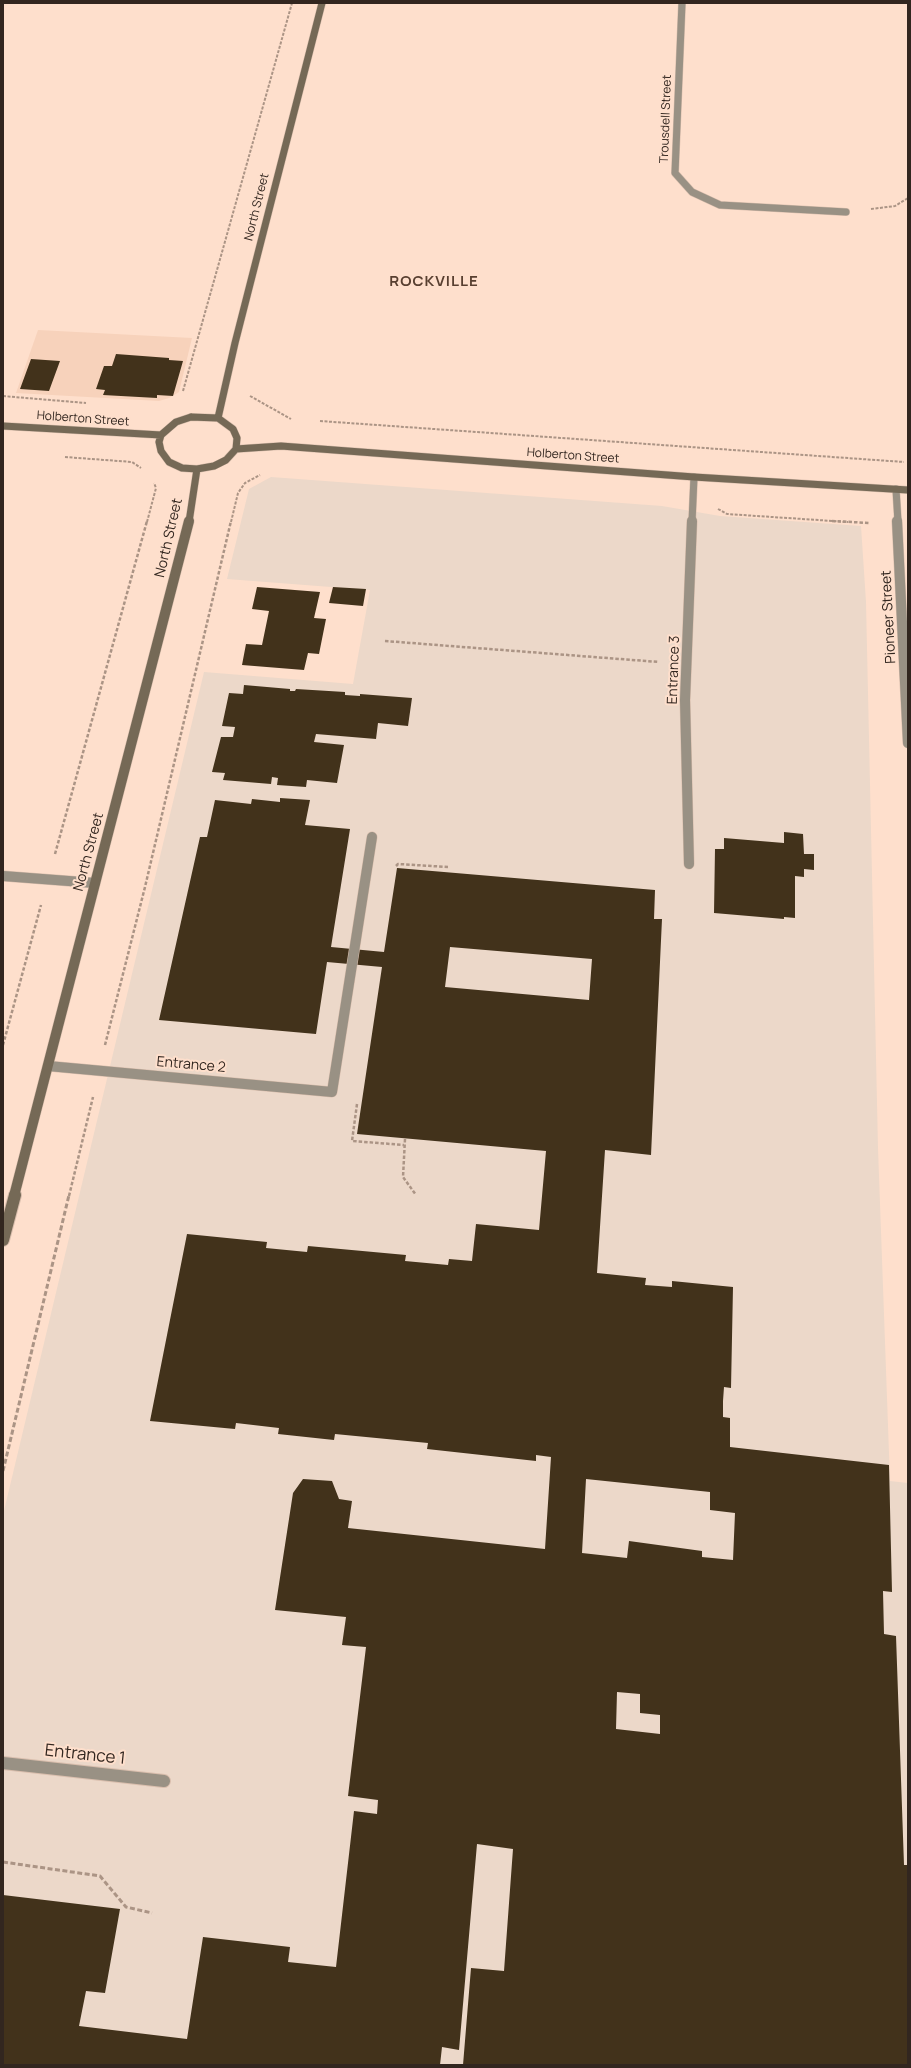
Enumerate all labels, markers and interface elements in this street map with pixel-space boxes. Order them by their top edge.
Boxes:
street label: Trousdell Street [657,74,675,164]
street label: North Street [242,172,272,242]
district label: ROCKVILLE [389,273,479,291]
street label: Holberton Street [36,409,130,429]
street label: Holberton Street [526,446,620,466]
street label: North Street [152,497,186,579]
street label: Pioneer Street [878,570,900,664]
street label: Entrance 3 [664,635,684,705]
street label: North Street [70,811,108,893]
street label: Entrance 2 [156,1054,226,1076]
street label: Entrance 1 [44,1741,126,1769]

